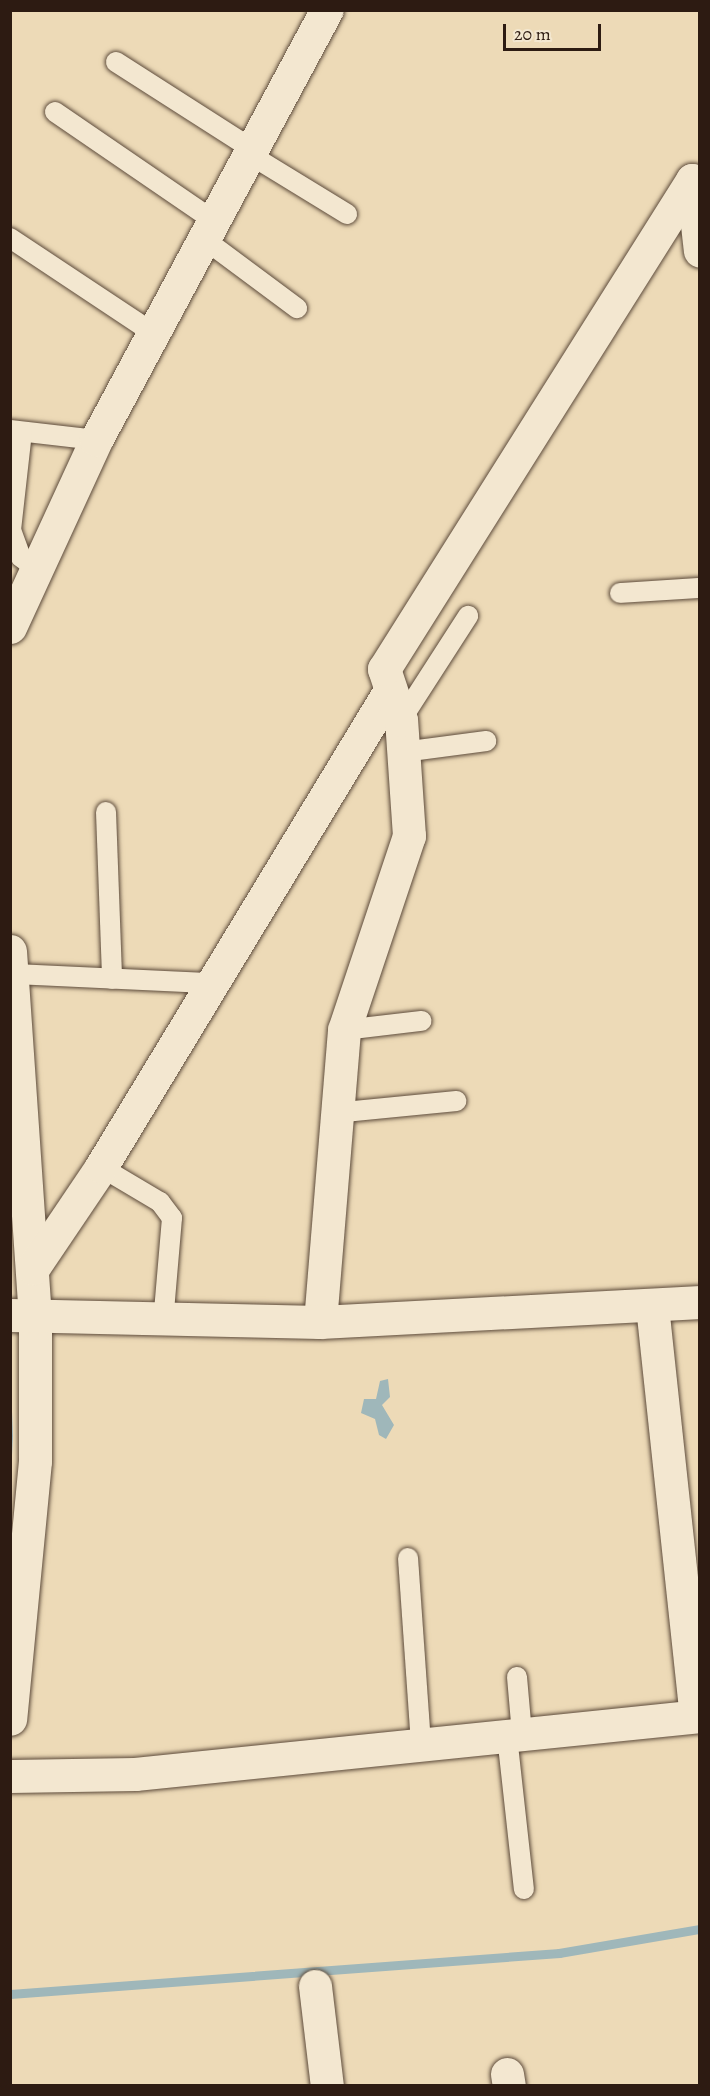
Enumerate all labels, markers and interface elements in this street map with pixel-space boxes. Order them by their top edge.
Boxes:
scale bar [506,12,604,50]
text: 20 m [514,22,551,46]

